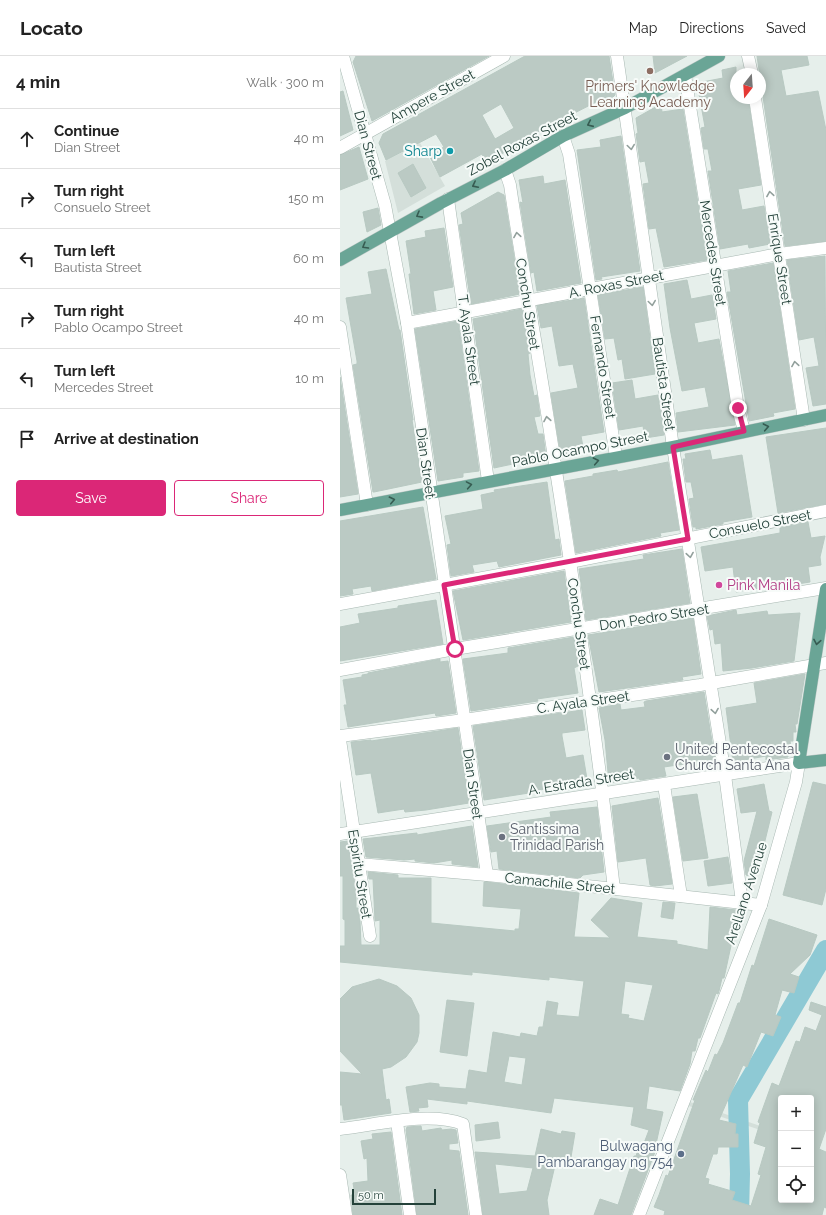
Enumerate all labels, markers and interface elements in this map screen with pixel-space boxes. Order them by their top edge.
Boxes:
text: Locato [20,17,83,39]
text: Map [629,20,657,36]
text: Directions [679,20,744,36]
text: Saved [766,20,806,36]
street label: Ampere Street [387,66,477,126]
marker: Primers' Knowledge Learning Academy [645,66,655,76]
north arrow [730,68,766,104]
text: 4 min [16,72,60,92]
text: Walk · 300 m [246,75,324,90]
place label: Primers' Knowledge Learning Academy [585,78,715,110]
street label: Zobel Roxas Street [465,107,580,179]
street label: Dian Street [351,109,385,182]
one-way arrow [586,119,594,127]
text: Continue [54,122,119,140]
icon: ahead [16,128,38,150]
text: 40 m [294,131,324,146]
text: Dian Street [54,140,120,155]
place label: Sharp [404,143,442,159]
one-way arrow [626,144,635,150]
marker: Sharp [445,146,455,156]
one-way arrow [472,181,480,188]
text: Turn right [54,182,124,200]
icon: right [16,188,38,210]
text: 150 m [288,191,324,206]
one-way arrow [766,191,775,197]
street label: Mercedes Street [697,199,729,307]
text: Consuelo Street [54,200,151,215]
one-way arrow [416,211,423,218]
street label: Enrique Street [765,212,795,306]
one-way arrow [513,232,522,238]
one-way arrow [362,241,369,248]
text: Turn left [54,242,115,260]
icon: left [16,248,38,270]
text: 60 m [293,251,324,266]
street label: Conchu Street [513,257,543,351]
text: Bautista Street [54,260,142,275]
street label: A. Roxas Street [567,267,665,301]
street label: T. Ayala Street [455,294,483,387]
one-way arrow [647,300,656,306]
text: Turn right [54,302,124,320]
icon: right [16,308,38,330]
text: 40 m [294,311,324,326]
street label: Fernando Street [587,314,619,420]
text: Pablo Ocampo Street [54,320,183,335]
street label: Bautista Street [650,336,679,432]
one-way arrow [791,361,800,367]
text: Turn left [54,362,115,380]
icon: left [16,368,38,390]
text: 10 m [295,371,324,386]
text: Mercedes Street [54,380,153,395]
route end [729,399,747,417]
one-way arrow [544,416,552,422]
one-way arrow [763,423,769,432]
street label: Dian Street [413,427,439,500]
icon: arrive [16,428,38,450]
street label: Pablo Ocampo Street [510,428,650,470]
text: Arrive at destination [54,430,199,448]
one-way arrow [593,457,600,466]
button: Save [16,480,166,516]
button: Share [174,480,324,516]
one-way arrow [466,481,472,490]
one-way arrow [389,496,395,504]
street label: Consuelo Street [707,506,813,542]
one-way arrow [685,551,694,558]
street label: Conchu Street [565,577,593,671]
place label: Pink Manila [727,577,800,593]
marker: Pink Manila [714,580,724,590]
street label: Don Pedro Street [598,600,710,634]
one-way arrow [813,639,822,645]
route start [446,640,464,658]
street label: C. Ayala Street [536,688,631,716]
one-way arrow [710,707,719,714]
place label: United Pentecostal Church Santa Ana [675,741,798,773]
street label: Dian Street [460,748,486,821]
marker: United Pentecostal Church Santa Ana [662,752,672,762]
street label: A. Estrada Street [527,766,635,798]
place label: Santissima Trinidad Parish [510,821,604,853]
street label: Espiritu Street [345,828,375,920]
marker: Santissima Trinidad Parish [497,832,507,842]
street label: Arellano Avenue [722,840,770,946]
street label: Camachile Street [504,869,616,897]
map controls [778,1095,814,1203]
button: + [778,1095,814,1131]
button: − [778,1131,814,1167]
place label: Bulwagang Pambarangay ng 754 [537,1138,673,1170]
marker: Bulwagang Pambarangay ng 754 [676,1149,686,1159]
button: locate [778,1167,814,1203]
scale bar [352,1187,436,1206]
text: 50 m [358,1189,384,1202]

